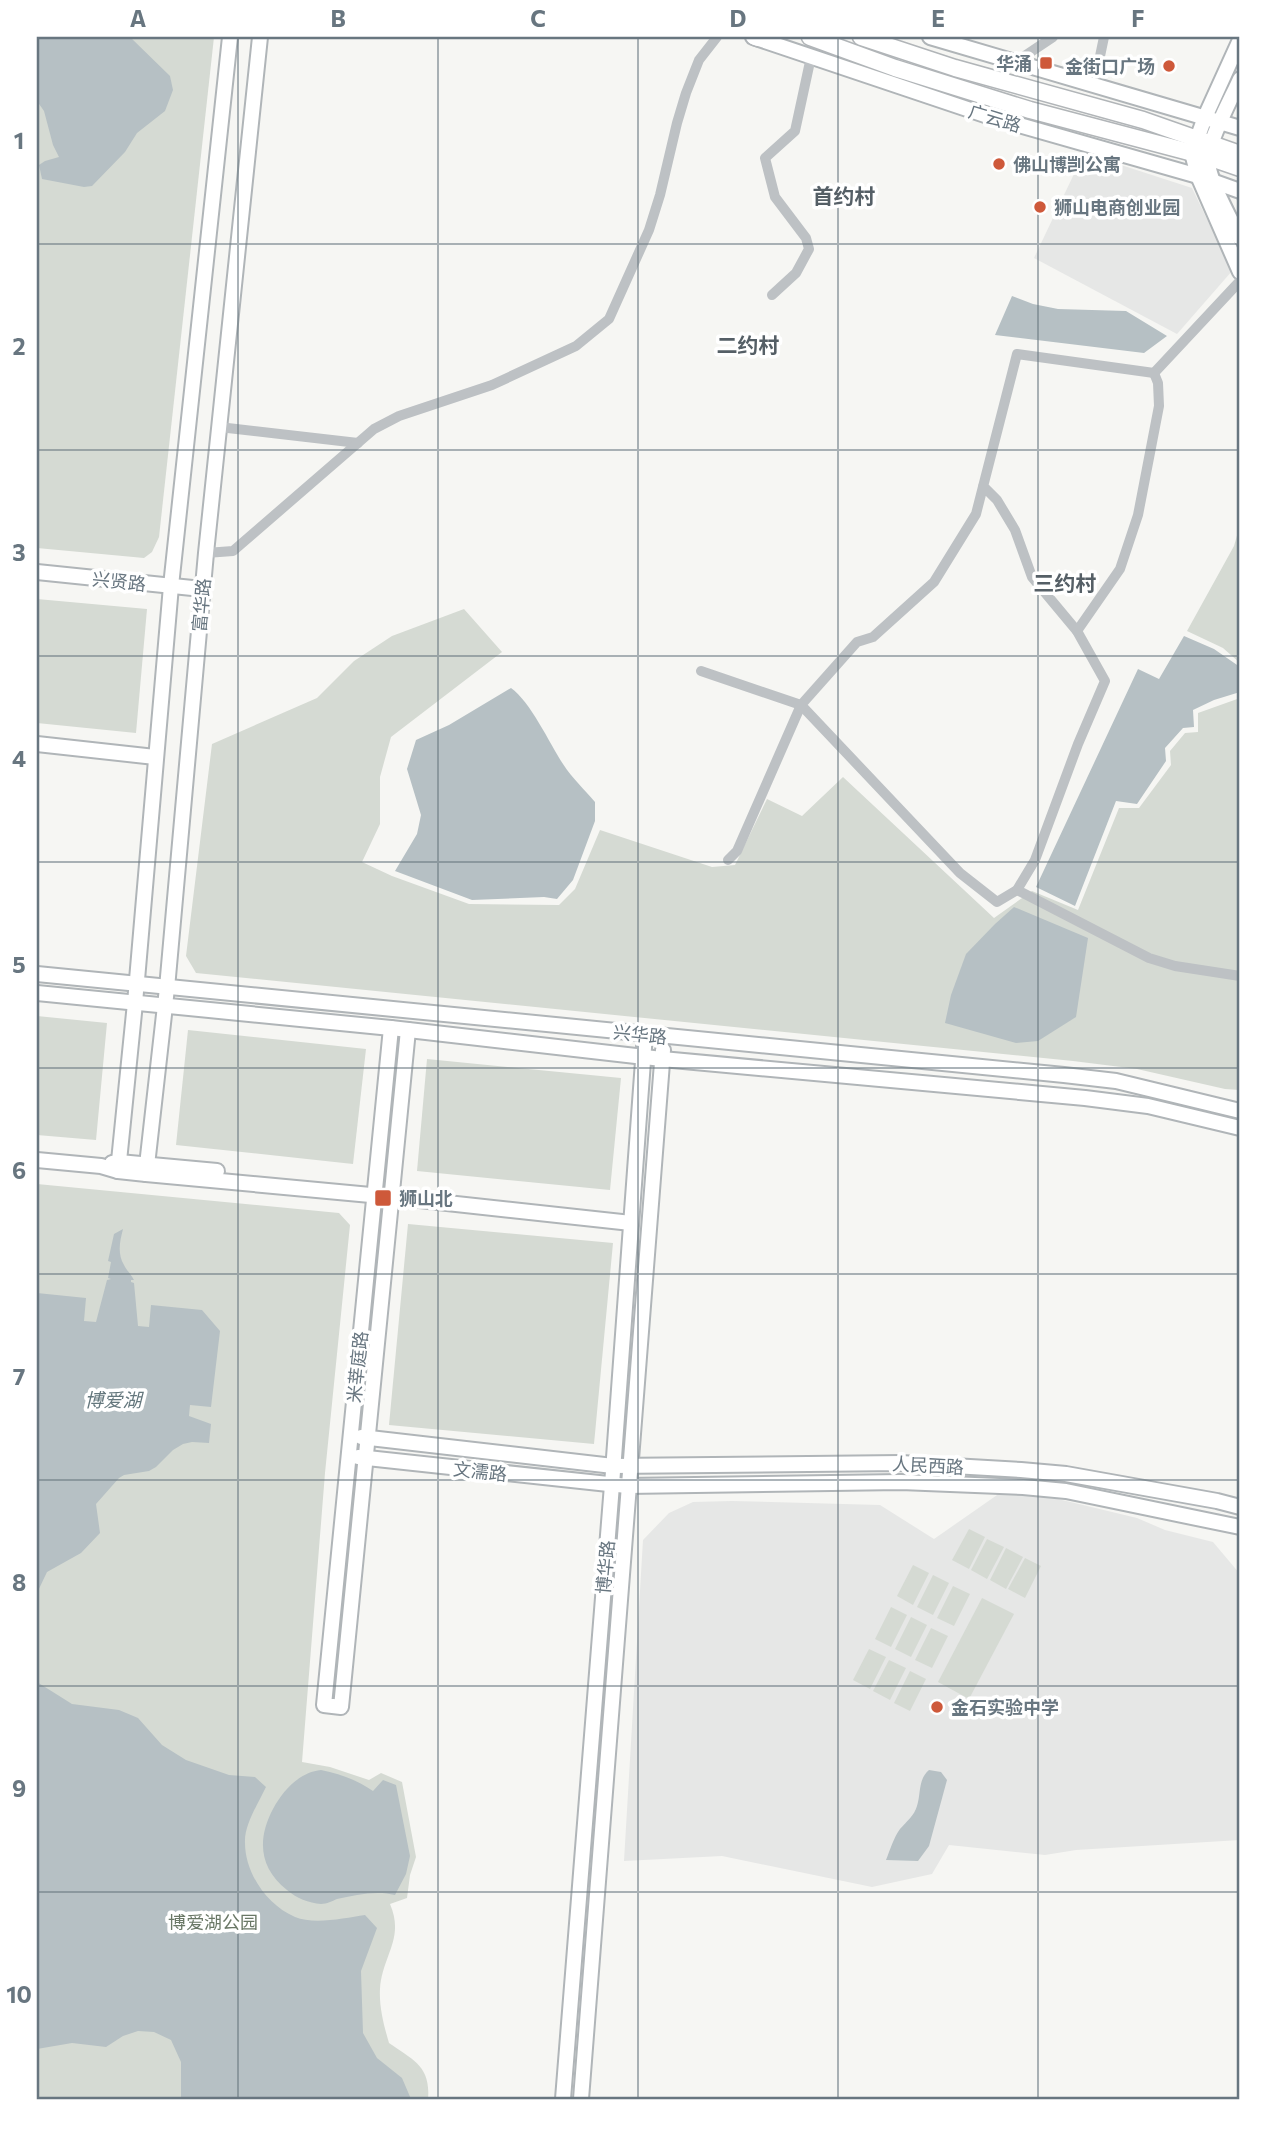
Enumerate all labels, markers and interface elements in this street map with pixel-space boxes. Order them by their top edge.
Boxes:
text: A [130,4,147,32]
text: B [330,4,346,32]
text: C [530,4,546,32]
text: D [730,4,747,32]
text: E [931,4,945,32]
text: F [1131,4,1145,32]
place label: 华涌 [996,52,1032,74]
marker: 华涌 [1038,55,1054,71]
place label: 金街口广场 [1065,55,1155,77]
marker: 金街口广场 [1161,58,1177,74]
street label: 广云路 [966,100,1024,136]
text: 1 [14,126,24,154]
place label: 佛山博剀公寓 [1013,153,1121,175]
marker: 佛山博剀公寓 [991,156,1007,172]
district label: 首约村 [813,183,876,208]
place label: 狮山电商创业园 [1054,196,1180,218]
marker: 狮山电商创业园 [1032,199,1048,215]
text: 2 [12,332,26,360]
district label: 二约村 [717,332,780,357]
text: 3 [12,538,26,566]
street label: 兴贤路 [91,567,147,595]
district label: 三约村 [1034,570,1097,595]
street label: 富华路 [188,577,214,633]
text: 4 [12,744,26,772]
text: 5 [12,950,26,978]
street label: 兴华路 [612,1020,668,1048]
text: 6 [12,1156,26,1184]
place label: 狮山北 [399,1187,453,1209]
marker: 狮山北 [373,1188,393,1208]
street label: 米莘庭路 [342,1330,372,1404]
text: 7 [13,1362,25,1390]
water label: 博爱湖 [84,1388,144,1411]
street label: 人民西路 [891,1452,965,1478]
street label: 文濡路 [452,1457,508,1485]
street label: 博华路 [592,1539,618,1595]
text: 8 [12,1568,26,1596]
place label: 金石实验中学 [951,1696,1059,1718]
marker: 金石实验中学 [929,1699,945,1715]
text: 9 [12,1774,26,1802]
park label: 博爱湖公园 [168,1911,258,1933]
text: 10 [6,1980,32,2008]

